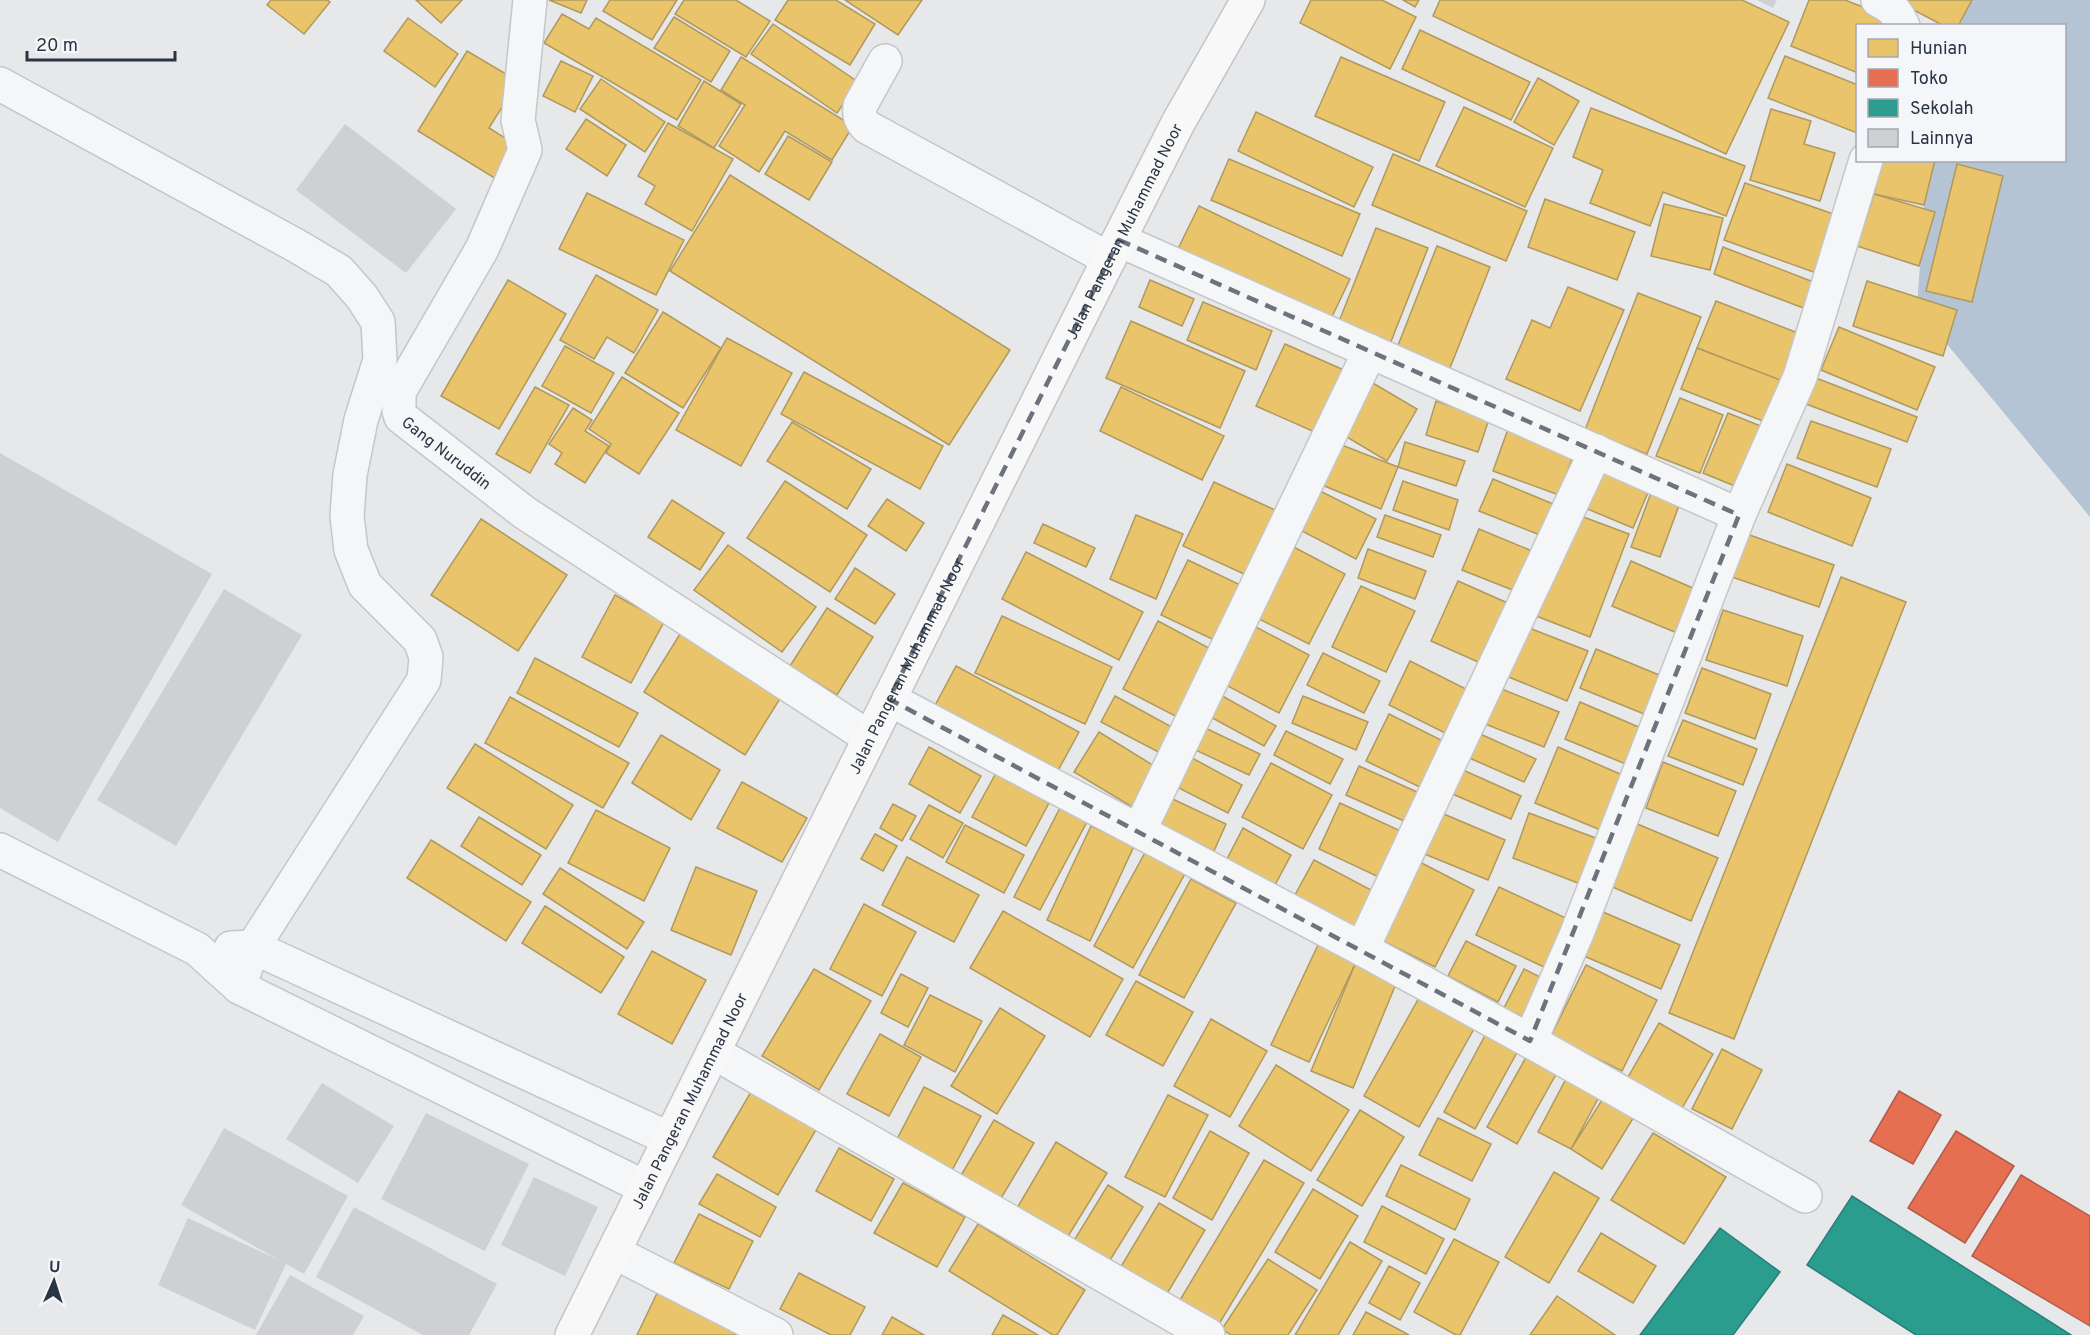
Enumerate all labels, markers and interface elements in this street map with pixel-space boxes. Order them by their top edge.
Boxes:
scale bar [27,24,176,62]
legend [1856,24,2066,162]
text: 20 m [36,35,78,58]
text: Hunian [1910,38,1967,61]
text: Toko [1910,68,1948,91]
text: Sekolah [1910,98,1974,121]
street label: Jalan Pangeran Muhammad Noor [1062,121,1188,343]
text: Lainnya [1910,128,1973,151]
street label: Gang Nuruddin [397,413,495,495]
street label: Jalan Pangeran Muhammad Noor [845,555,970,778]
street label: Jalan Pangeran Muhammad Noor [628,990,753,1213]
north arrow [24,1251,84,1311]
text: U [48,1258,61,1278]

